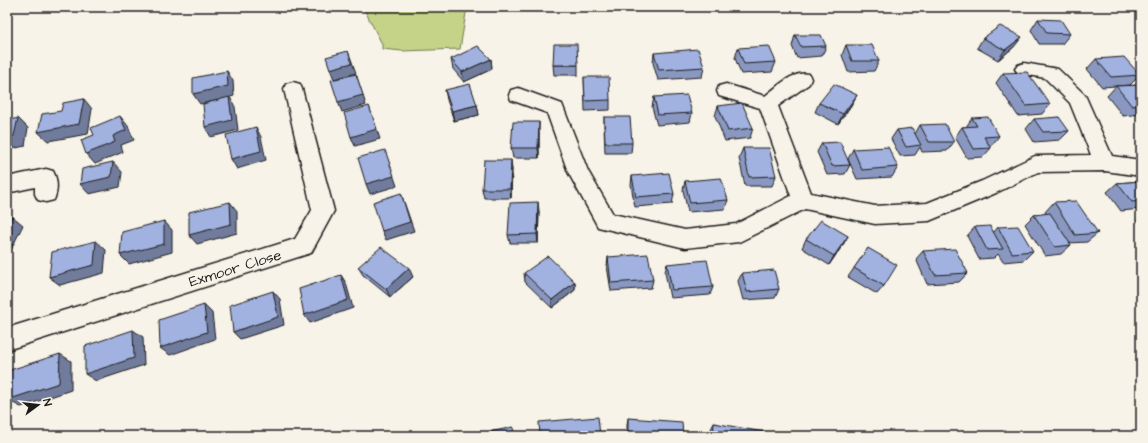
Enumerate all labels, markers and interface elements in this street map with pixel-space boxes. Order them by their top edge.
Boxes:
street label: Exmoor Close [186,244,284,293]
north arrow [18,385,58,425]
text: N [39,397,55,408]

